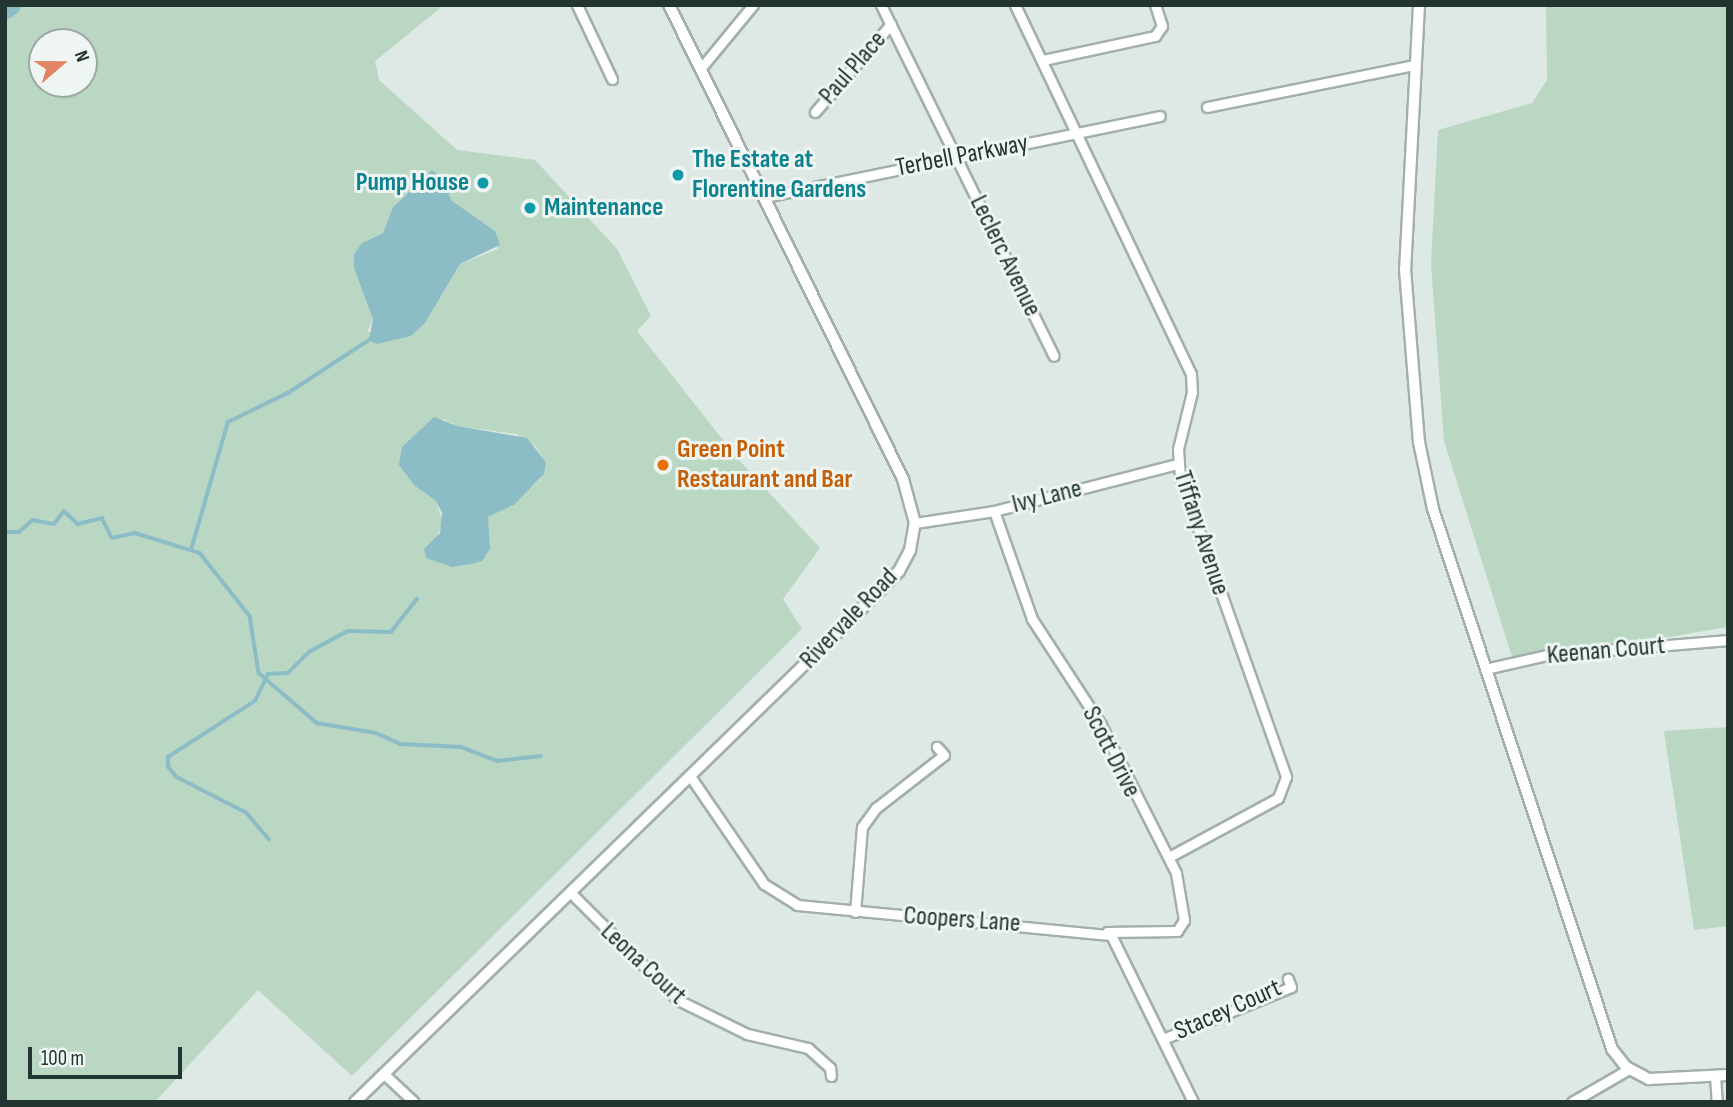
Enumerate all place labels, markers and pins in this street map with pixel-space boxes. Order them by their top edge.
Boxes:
place label: The Estate at Florentine Gardens [692,144,866,206]
place label: Pump House [356,167,469,199]
marker: The Estate at Florentine Gardens [670,167,686,183]
marker: Pump House [475,175,491,191]
place label: Maintenance [544,192,663,224]
marker: Maintenance [522,200,538,216]
place label: Green Point Restaurant and Bar [677,434,853,496]
marker: Green Point Restaurant and Bar [655,457,671,473]

